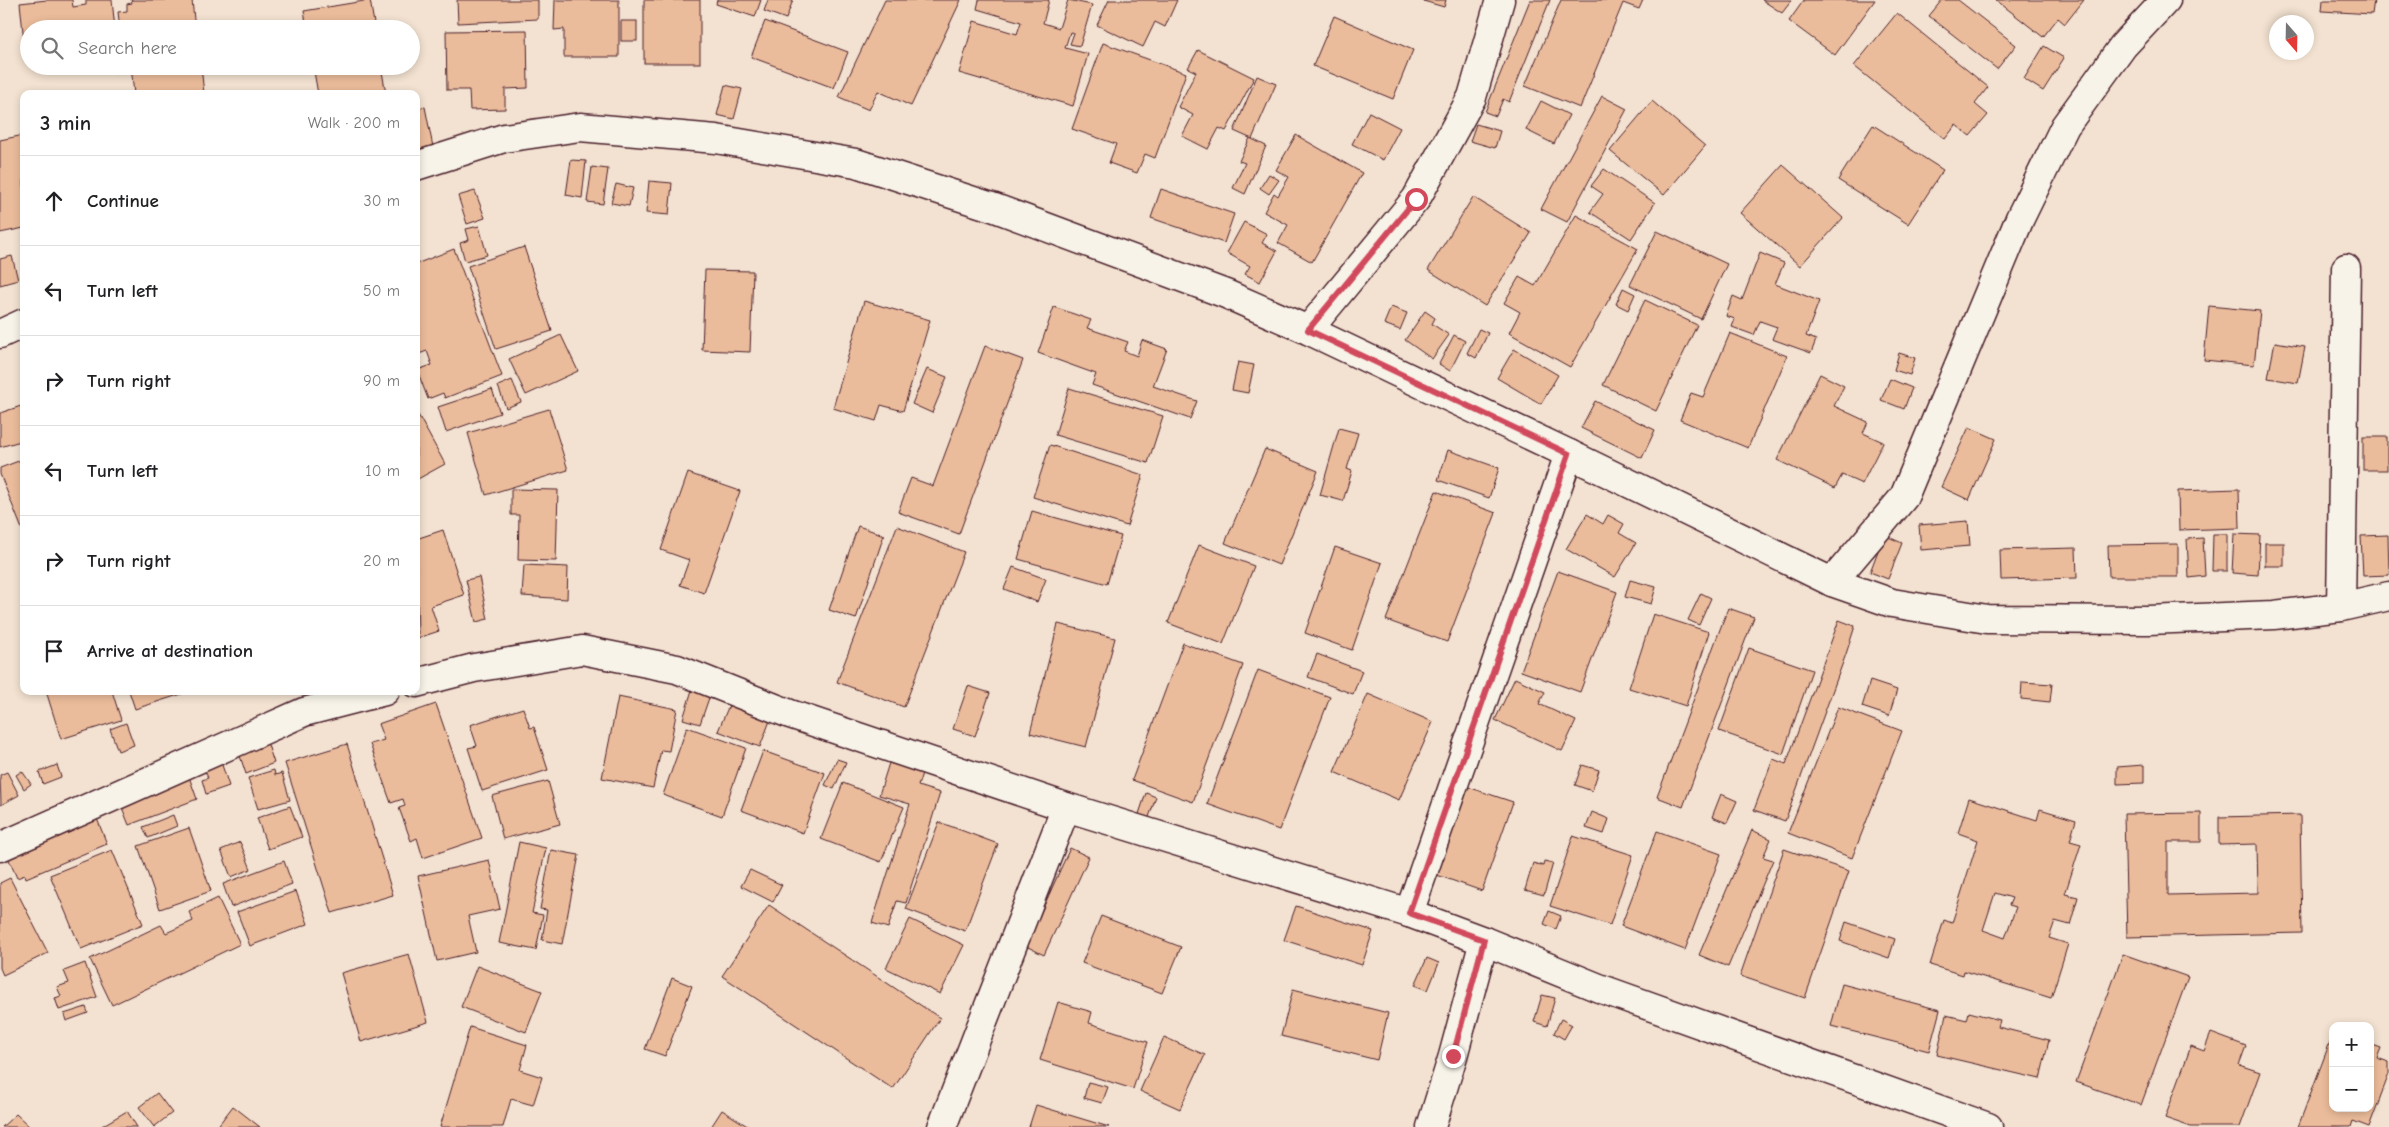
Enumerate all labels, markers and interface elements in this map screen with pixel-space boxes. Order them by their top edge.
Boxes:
north arrow [2269,15,2314,60]
search box [20,20,420,75]
icon: search [38,34,66,62]
text: Search here [78,37,177,59]
text: 3 min [40,111,91,135]
text: Walk · 200 m [308,114,400,132]
icon: ahead [40,187,68,215]
route start [1405,188,1428,211]
text: Continue [87,190,159,212]
text: 30 m [364,192,400,210]
icon: left [40,277,68,305]
text: Turn left [87,280,158,302]
text: 50 m [363,282,400,300]
icon: right [40,367,68,395]
text: Turn right [87,370,171,392]
text: 90 m [363,372,400,390]
icon: left [40,457,68,485]
text: Turn left [87,460,158,482]
text: 10 m [365,462,400,480]
icon: right [40,547,68,575]
text: Turn right [87,550,171,572]
text: 20 m [363,552,400,570]
icon: arrive [40,637,68,665]
text: Arrive at destination [87,640,253,662]
map controls [2329,1022,2374,1112]
button: + [2329,1022,2374,1067]
route end [1442,1045,1465,1068]
button: − [2329,1067,2374,1112]

